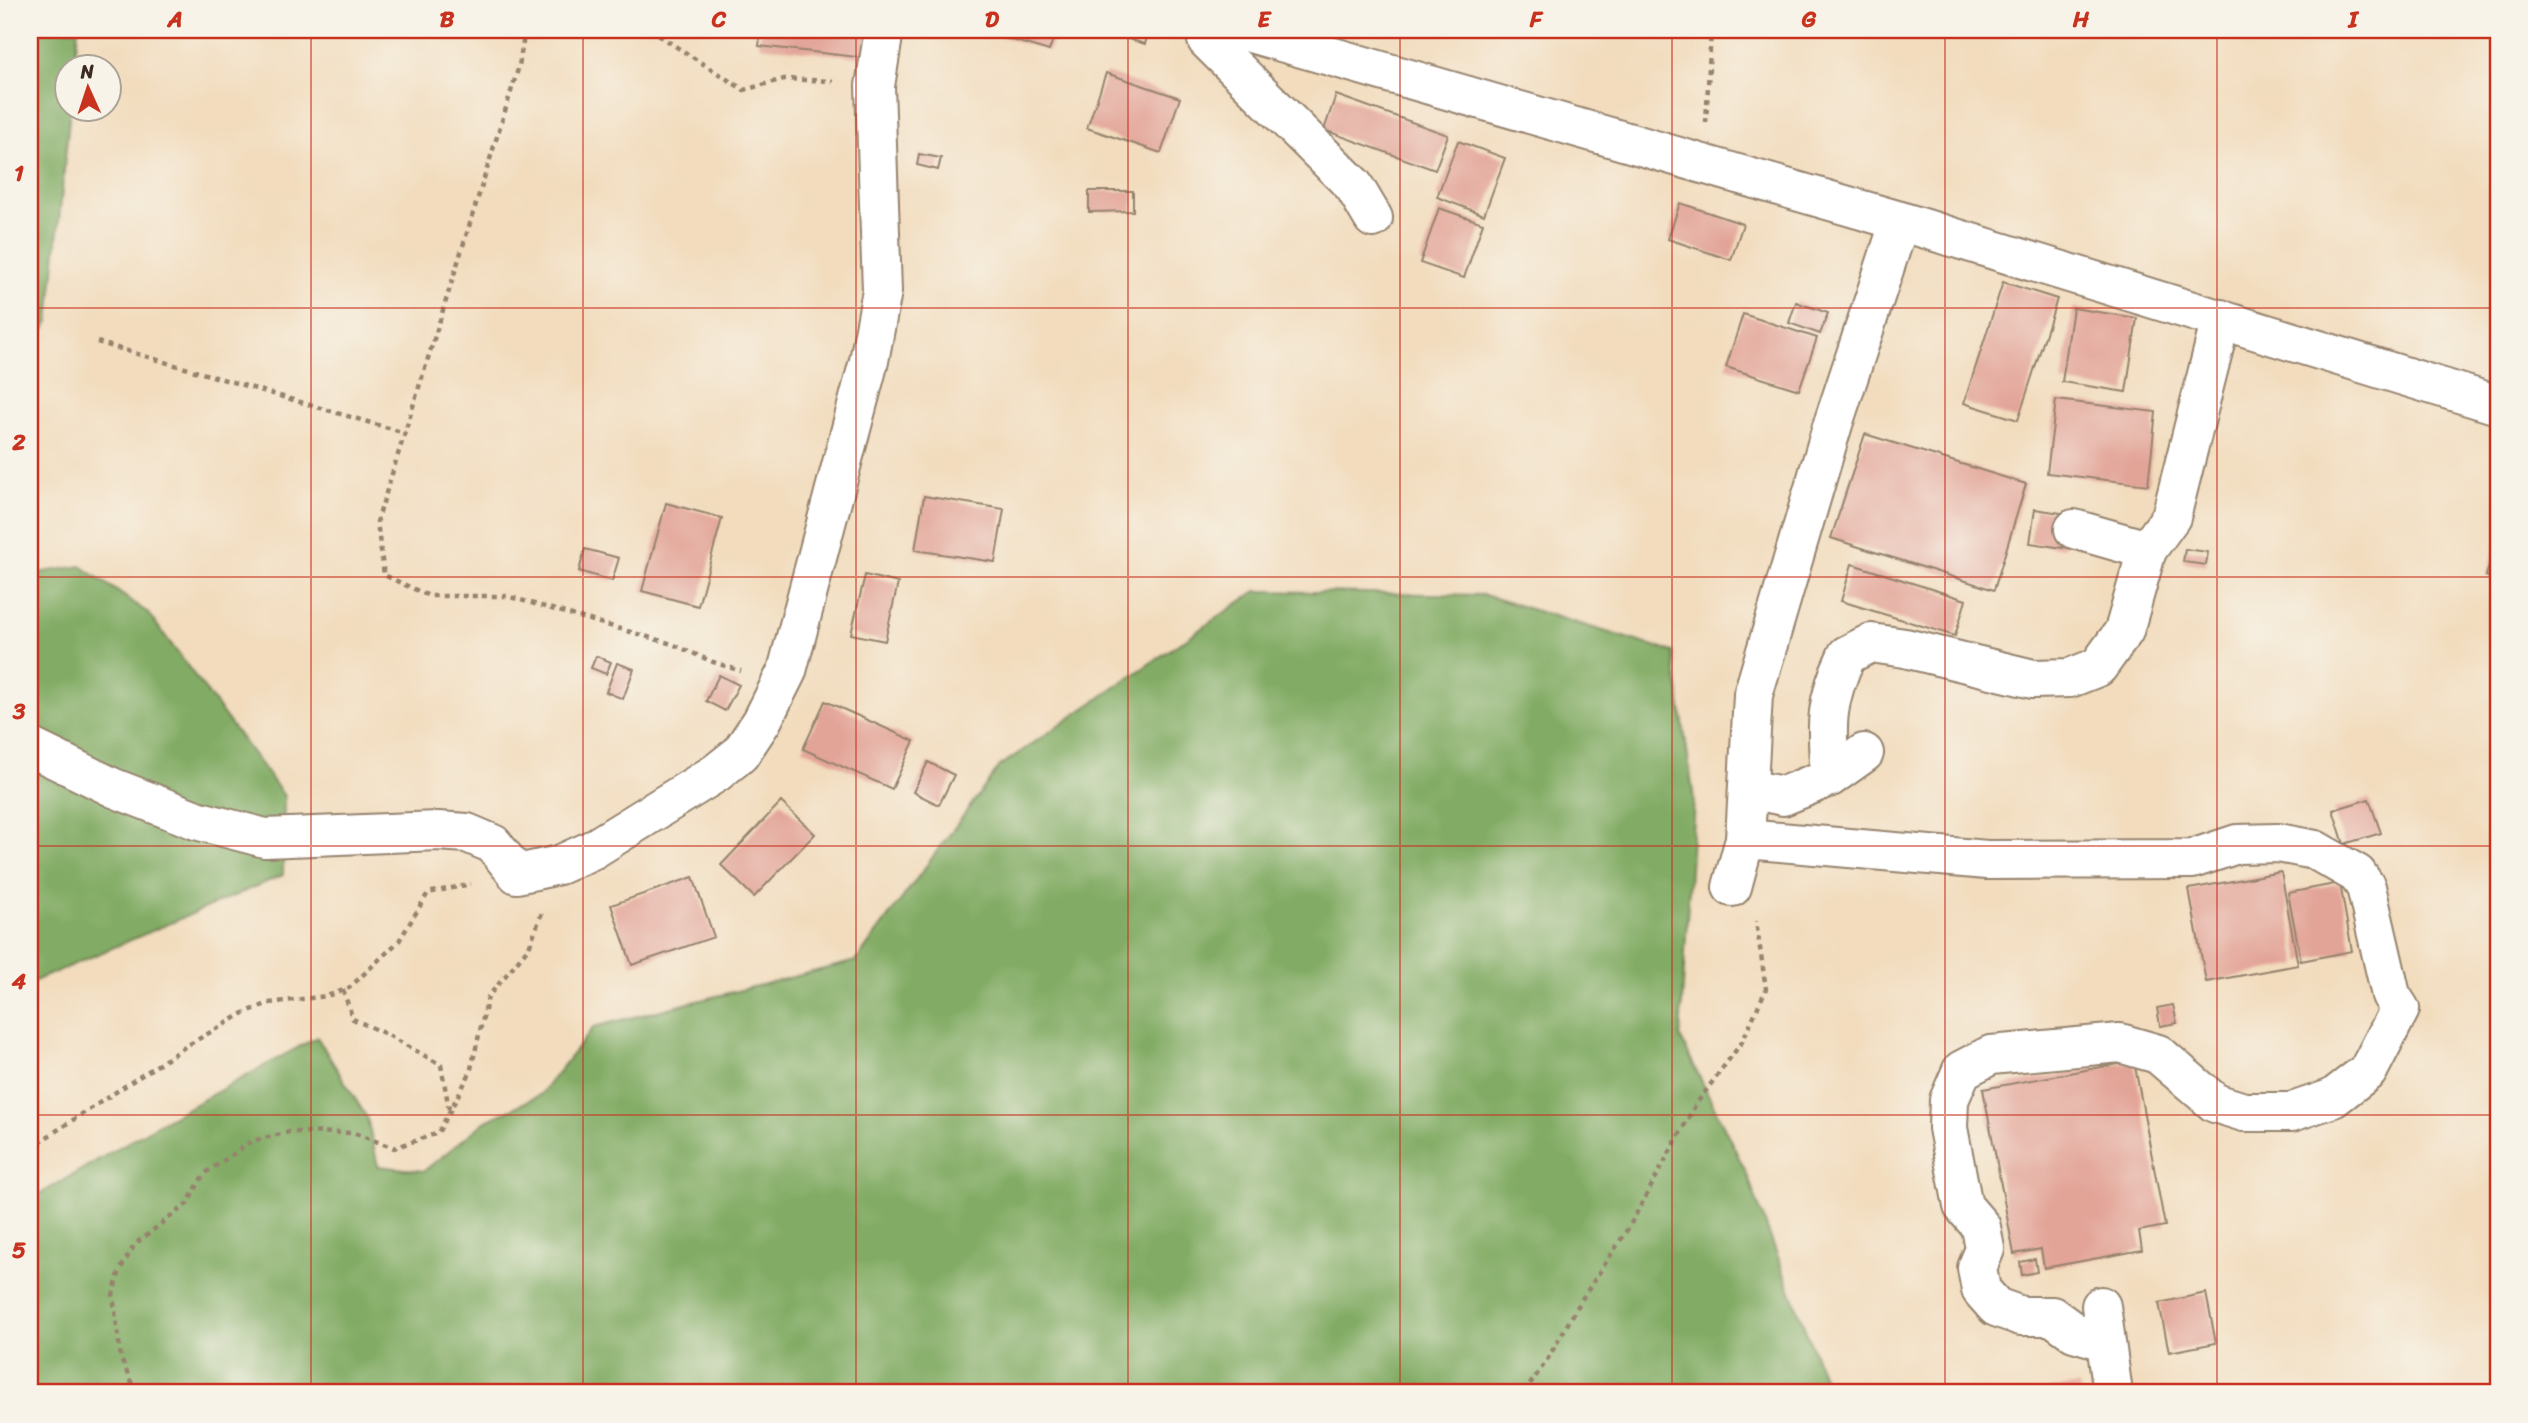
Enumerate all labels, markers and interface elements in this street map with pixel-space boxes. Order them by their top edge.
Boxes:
text: A [166,0,183,40]
text: B [440,0,455,40]
text: C [711,0,727,40]
text: D [985,0,1000,40]
text: E [1258,0,1273,40]
text: F [1529,0,1544,40]
text: G [1801,0,1817,40]
text: H [2072,0,2090,40]
text: I [2347,0,2359,40]
north arrow [52,52,122,122]
text: N [79,55,95,88]
text: 1 [14,153,24,194]
text: 2 [11,422,26,463]
text: 3 [12,691,26,732]
text: 4 [11,961,27,1002]
text: 5 [12,1230,26,1271]

